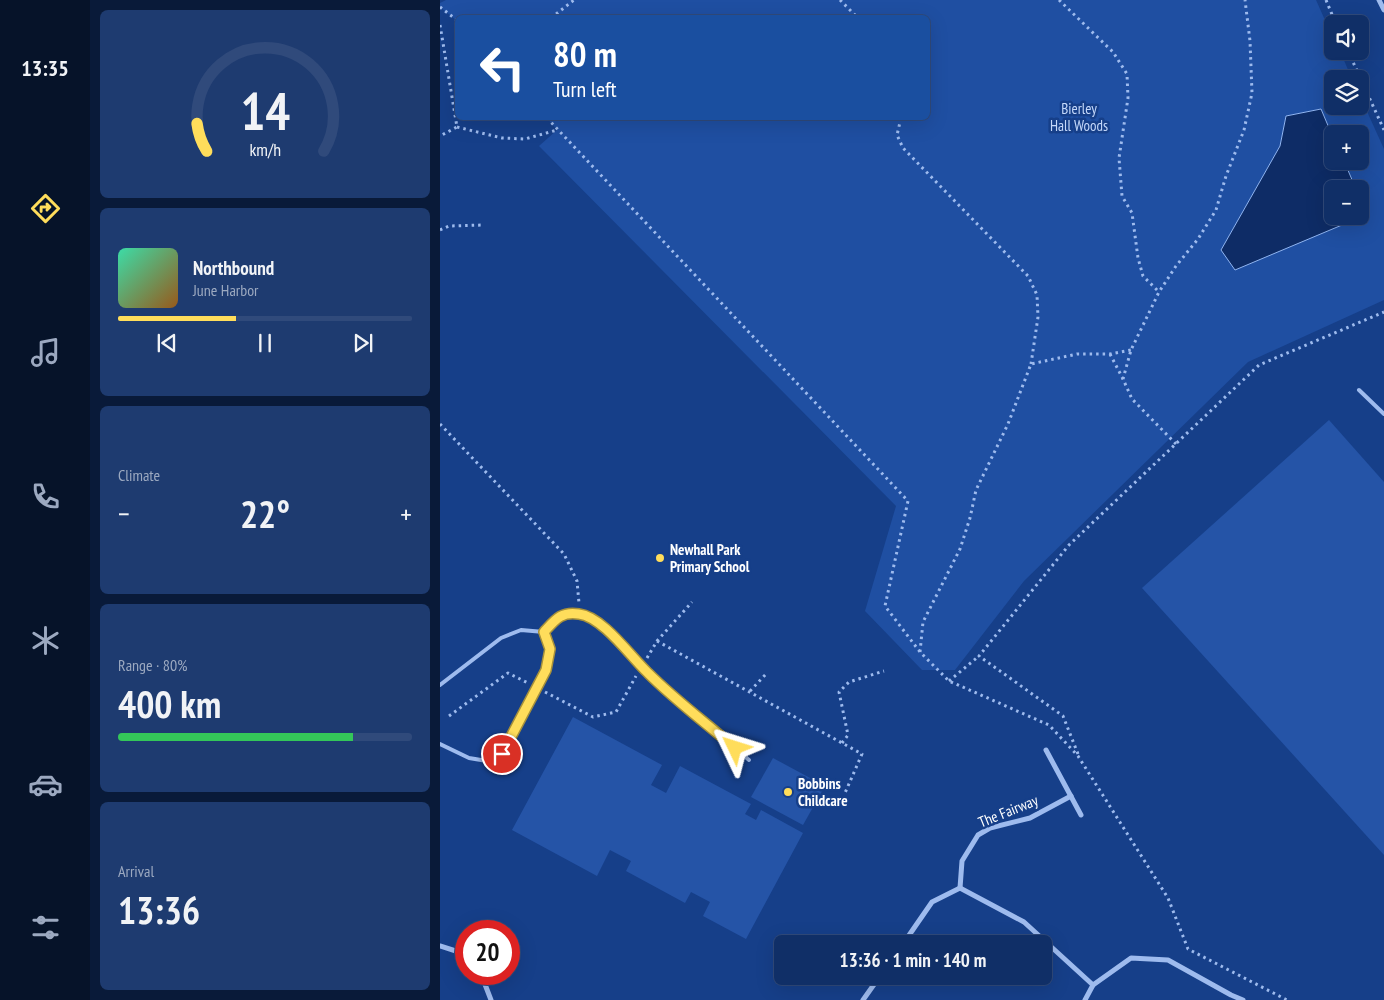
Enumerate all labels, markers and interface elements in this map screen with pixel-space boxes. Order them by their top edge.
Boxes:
map controls [1324,15,1369,225]
button: sound [1324,15,1369,60]
text: 80 m [553,31,617,77]
icon: left [470,35,535,100]
text: 13:35 [21,54,69,82]
button: layers [1324,70,1369,115]
text: Turn left [553,75,617,103]
text: 14 [240,77,290,144]
park label: Bierley Hall Woods [1050,99,1108,135]
button: + [1324,125,1369,170]
text: km/h [249,138,281,161]
button: − [1324,180,1369,225]
icon: directions [28,191,63,226]
text: Northbound [193,256,274,280]
text: June Harbor [193,280,258,300]
icon: previous [153,329,181,357]
icon: pause [251,329,279,357]
icon: next [349,329,377,357]
icon: music [28,335,63,370]
text: Climate [118,465,160,485]
icon: phone [28,479,63,514]
text: 22° [240,489,290,538]
text: − [118,495,130,532]
text: + [400,495,412,532]
place label: Newhall Park Primary School [670,540,750,576]
marker: Newhall Park Primary School [654,552,666,564]
icon: climate [28,623,63,658]
text: Range · 80% [118,655,187,675]
text: 400 km [118,679,221,728]
position arrow [708,721,760,773]
pin [481,733,523,775]
icon: arrive [488,740,516,768]
icon: car [28,767,63,802]
place label: Bobbins Childcare [798,774,848,810]
marker: Bobbins Childcare [782,786,794,798]
street label: The Fairway [975,790,1041,832]
text: Arrival [118,861,154,881]
text: 13:36 [118,885,200,934]
icon: filters [28,910,63,945]
speed limit sign: 20 [455,920,520,985]
text: 13:36 · 1 min · 140 m [840,948,986,972]

